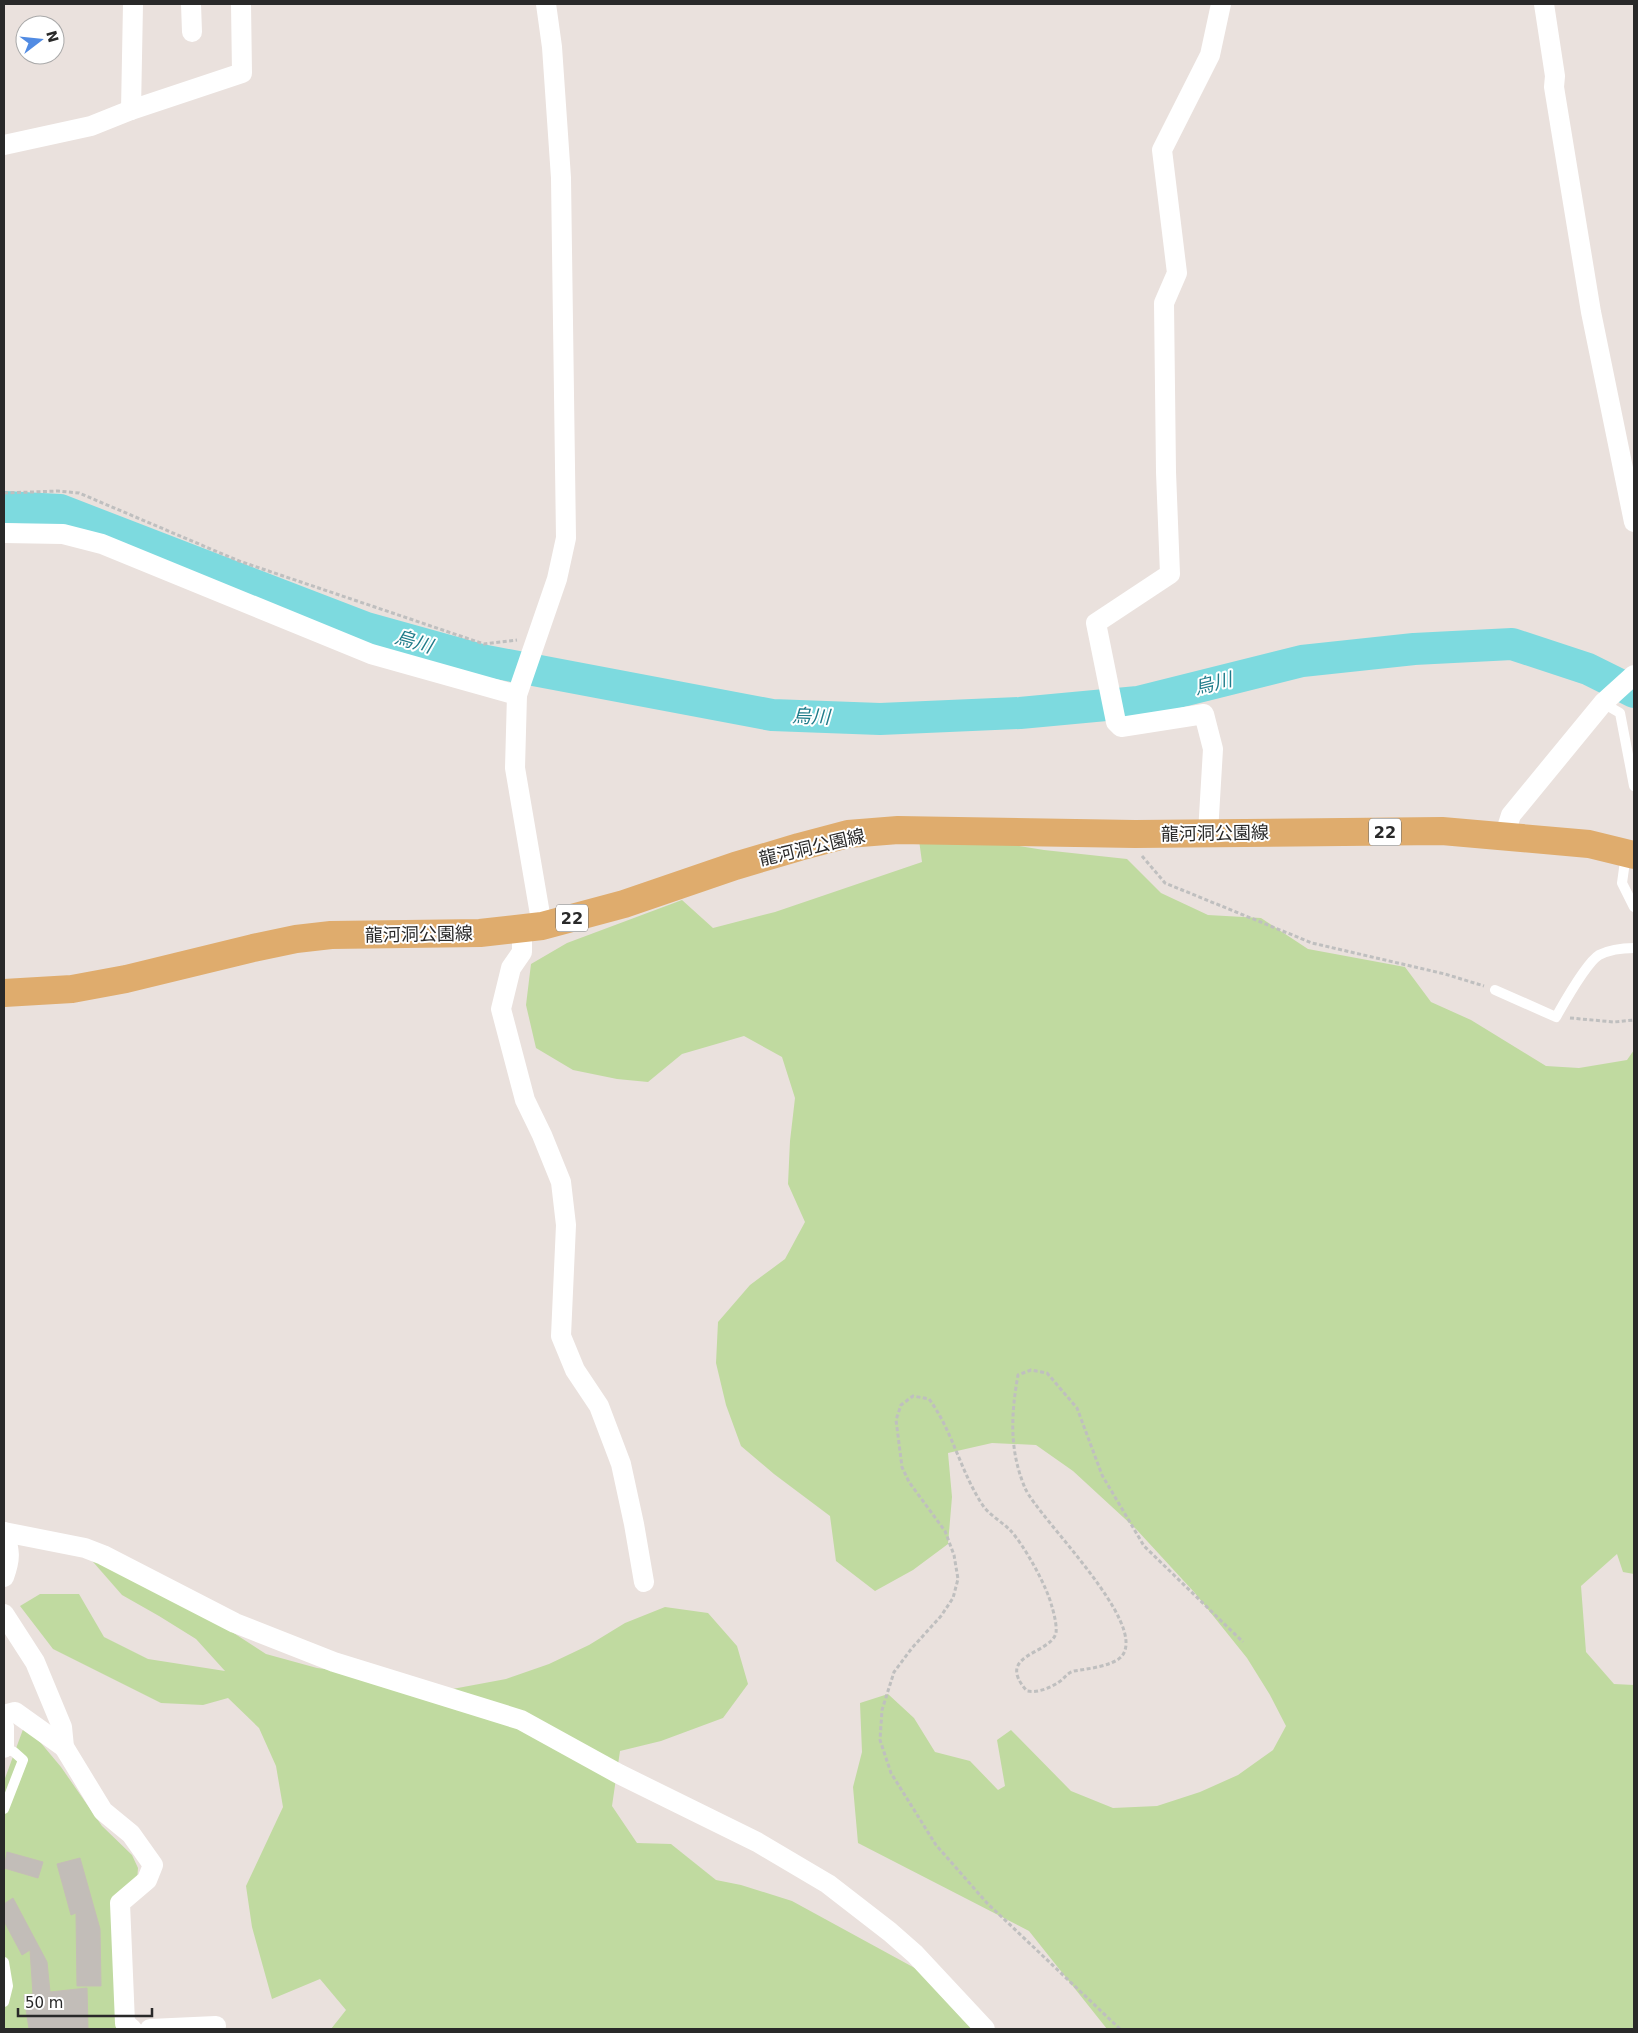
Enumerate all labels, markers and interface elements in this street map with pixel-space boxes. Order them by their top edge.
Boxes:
north arrow [15,15,65,65]
text: N [43,29,62,44]
water label: 烏川 [393,625,437,657]
water label: 烏川 [1192,667,1236,698]
water label: 烏川 [792,704,832,728]
road number: 22 [1369,819,1401,846]
street label: 龍河洞公園線 [1161,822,1269,844]
street label: 龍河洞公園線 [757,825,867,869]
road number: 22 [556,904,588,931]
street label: 龍河洞公園線 [365,923,473,945]
scale bar [18,1986,151,2018]
text: 50 m [25,1994,63,2012]

